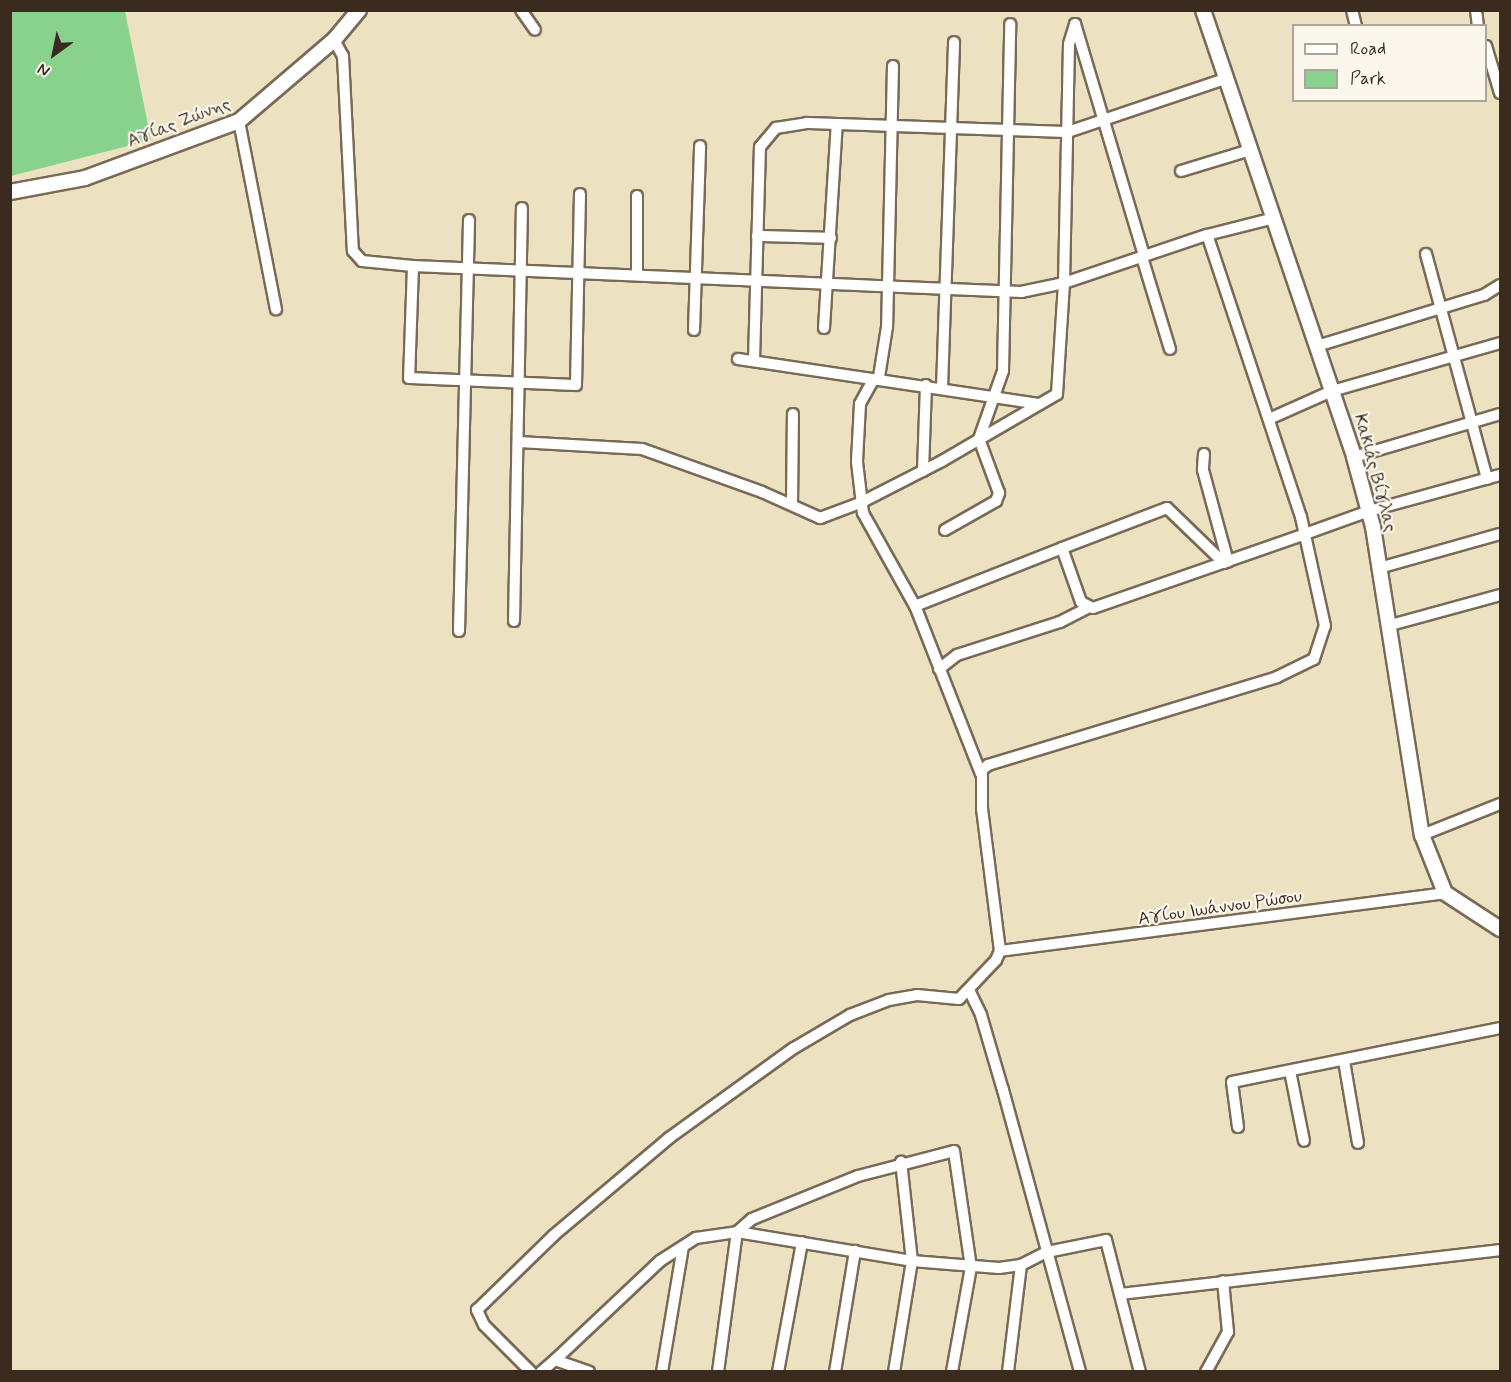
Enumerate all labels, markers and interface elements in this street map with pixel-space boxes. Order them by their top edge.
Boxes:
north arrow [24,24,84,84]
legend [1292,24,1487,102]
text: Road [1350,37,1386,61]
text: N [34,58,54,81]
text: Park [1350,67,1386,91]
street label: Αγίας Ζώνης [124,93,234,153]
street label: Κακιάς Βίγλας [1349,412,1401,534]
street label: Αγίου Ιωάννου Ρώσου [1137,886,1303,930]

